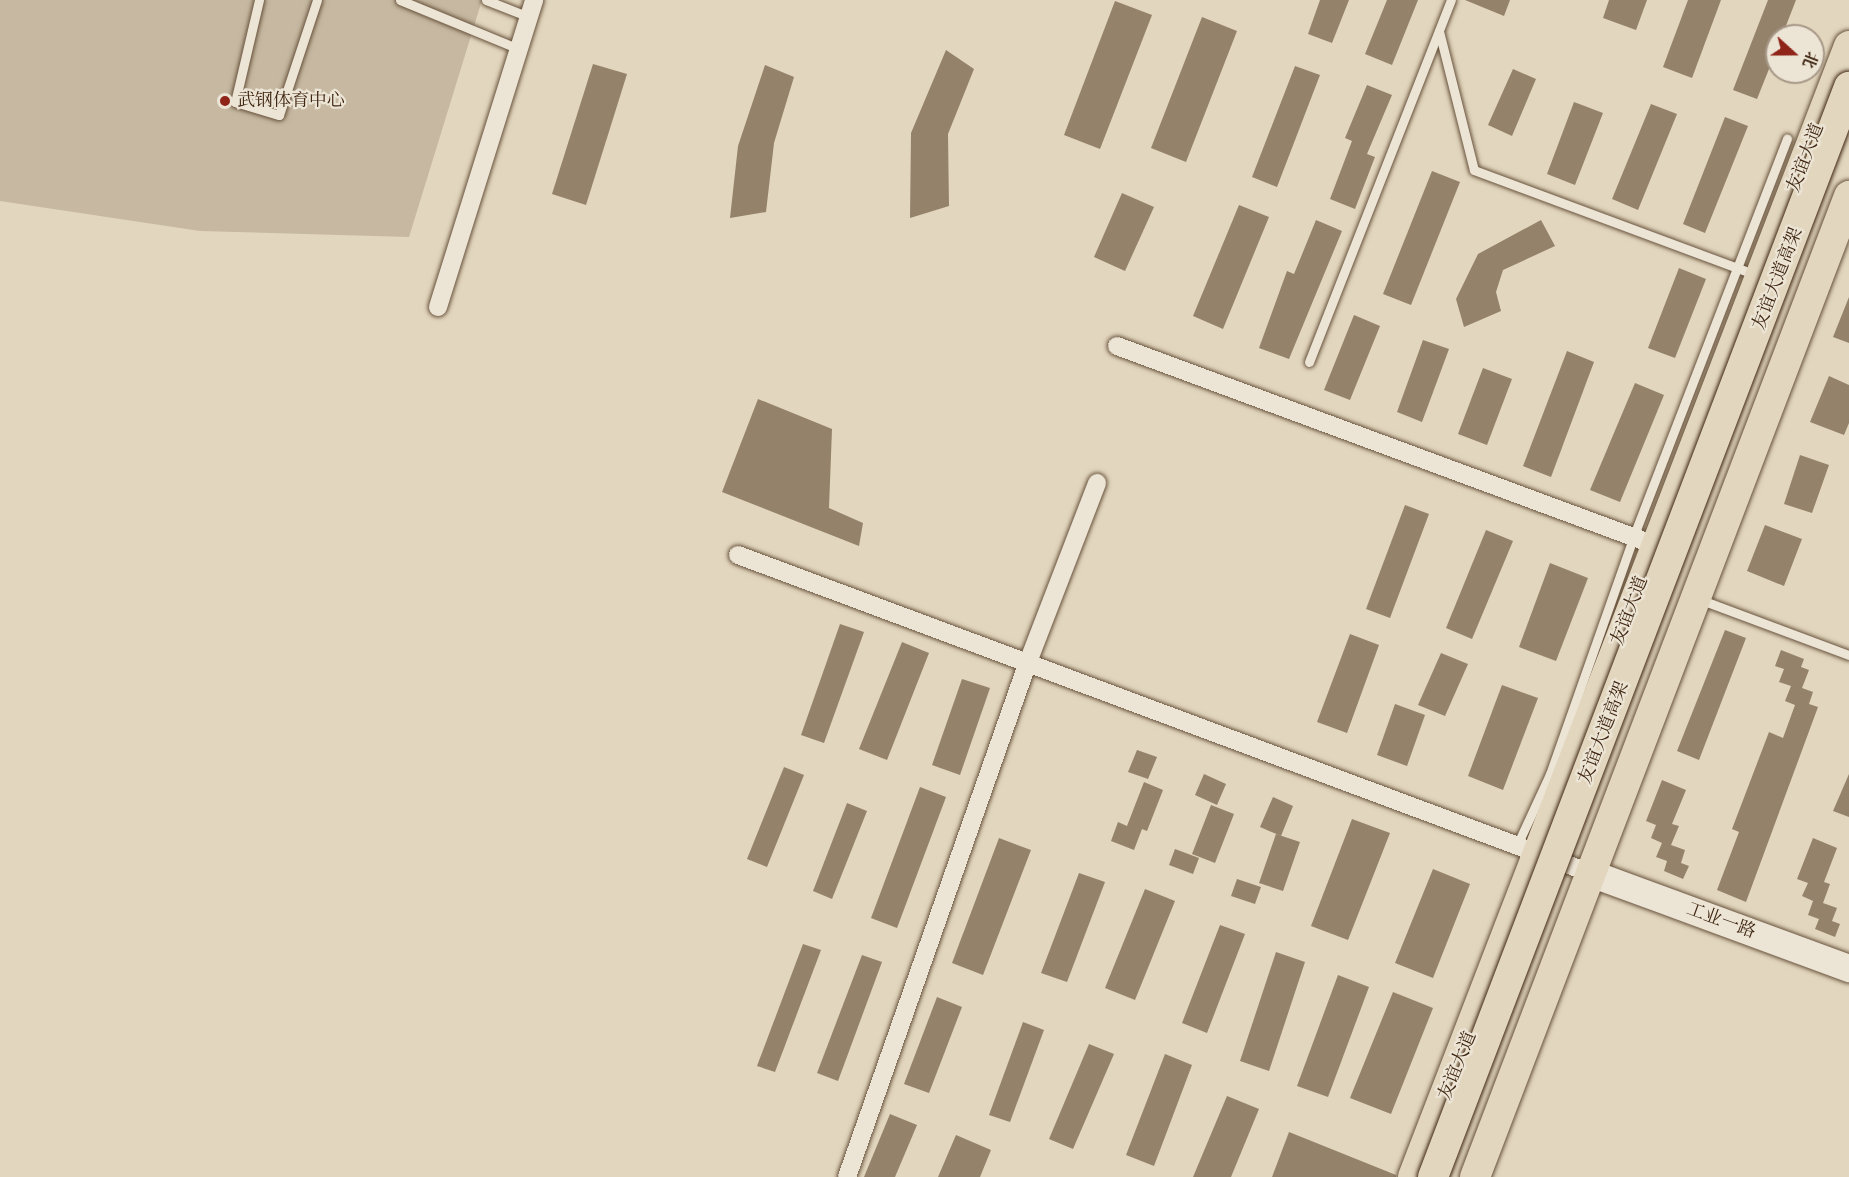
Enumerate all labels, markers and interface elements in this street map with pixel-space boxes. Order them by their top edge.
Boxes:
north arrow [1765,24,1825,84]
text: 北 [1797,48,1823,71]
place label: 武钢体育中心 [237,90,345,112]
marker: 武钢体育中心 [218,94,232,108]
street label: 友谊大道 [1783,121,1829,195]
street label: 友谊大道高架 [1749,225,1807,333]
street label: 友谊大道 [1607,574,1653,648]
street label: 友谊大道高架 [1575,679,1633,787]
street label: 工业一路 [1683,899,1759,943]
street label: 友谊大道 [1435,1029,1481,1103]

